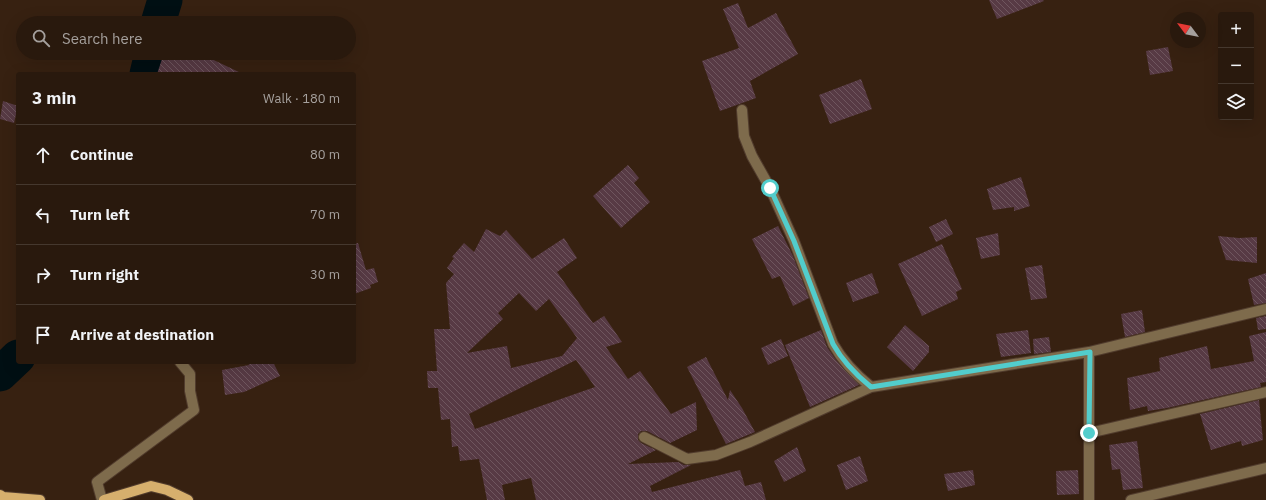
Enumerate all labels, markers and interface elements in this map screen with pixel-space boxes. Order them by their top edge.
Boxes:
north arrow [1170,12,1206,48]
map controls [1218,12,1254,120]
button: + [1218,12,1254,48]
search box [16,16,356,60]
icon: search [30,27,52,49]
text: Search here [62,29,142,48]
button: − [1218,48,1254,84]
button: layers [1218,84,1254,120]
text: 3 min [32,87,76,109]
text: Walk · 180 m [263,90,340,107]
icon: ahead [32,144,54,166]
text: Continue [70,145,134,164]
text: 80 m [310,146,340,163]
route start [761,179,779,197]
icon: left [32,204,54,226]
text: Turn left [70,205,130,224]
text: 70 m [310,206,340,223]
icon: right [32,264,54,286]
text: Turn right [70,265,139,284]
text: 30 m [310,266,340,283]
icon: arrive [32,324,54,346]
text: Arrive at destination [70,325,214,344]
route end [1080,424,1098,442]

